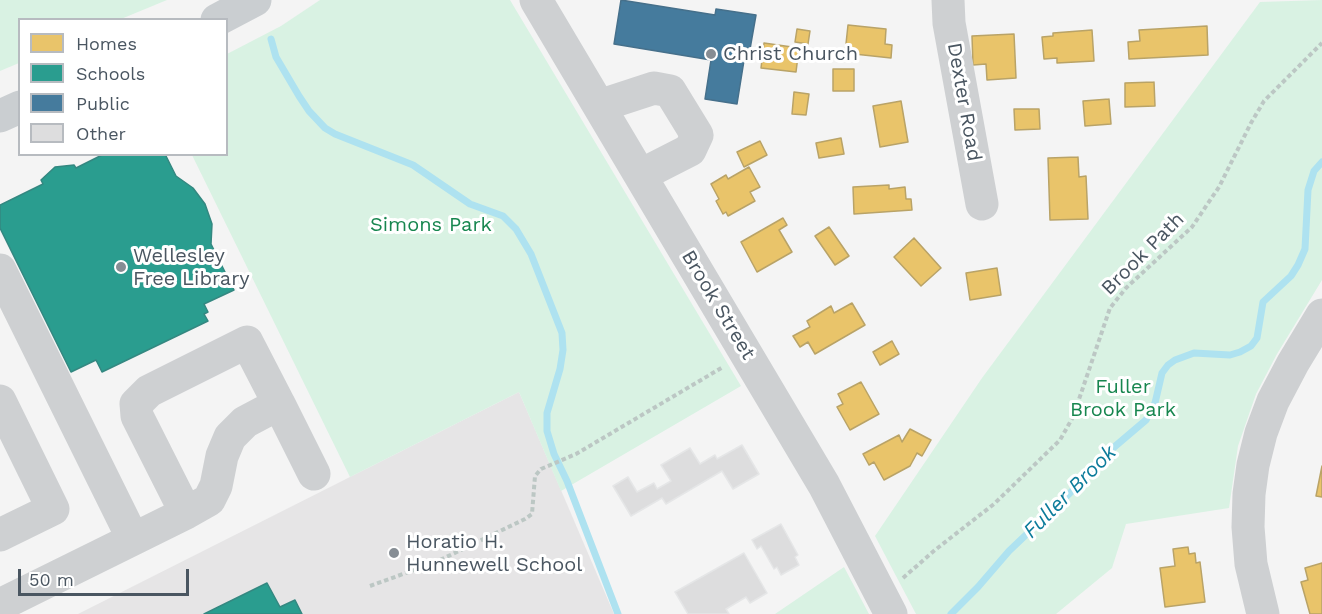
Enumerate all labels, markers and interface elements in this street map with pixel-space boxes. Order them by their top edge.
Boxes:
legend [18,18,228,156]
text: Homes [76,33,137,54]
street label: Dexter Road [942,41,986,163]
place label: Christ Church [723,42,858,66]
marker: Christ Church [704,47,718,61]
text: Schools [76,63,145,84]
text: Public [76,93,130,114]
text: Other [76,123,126,144]
street label: Brook Path [1097,208,1189,300]
park label: Simons Park [370,213,492,237]
place label: Wellesley Free Library [133,244,250,291]
street label: Brook Street [676,246,760,364]
marker: Wellesley Free Library [114,260,128,274]
park label: Fuller Brook Park [1070,375,1176,422]
water label: Fuller Brook [1018,440,1122,544]
place label: Horatio H. Hunnewell School [406,530,582,577]
marker: Horatio H. Hunnewell School [387,546,401,560]
scale bar [21,557,192,595]
text: 50 m [29,569,74,590]

